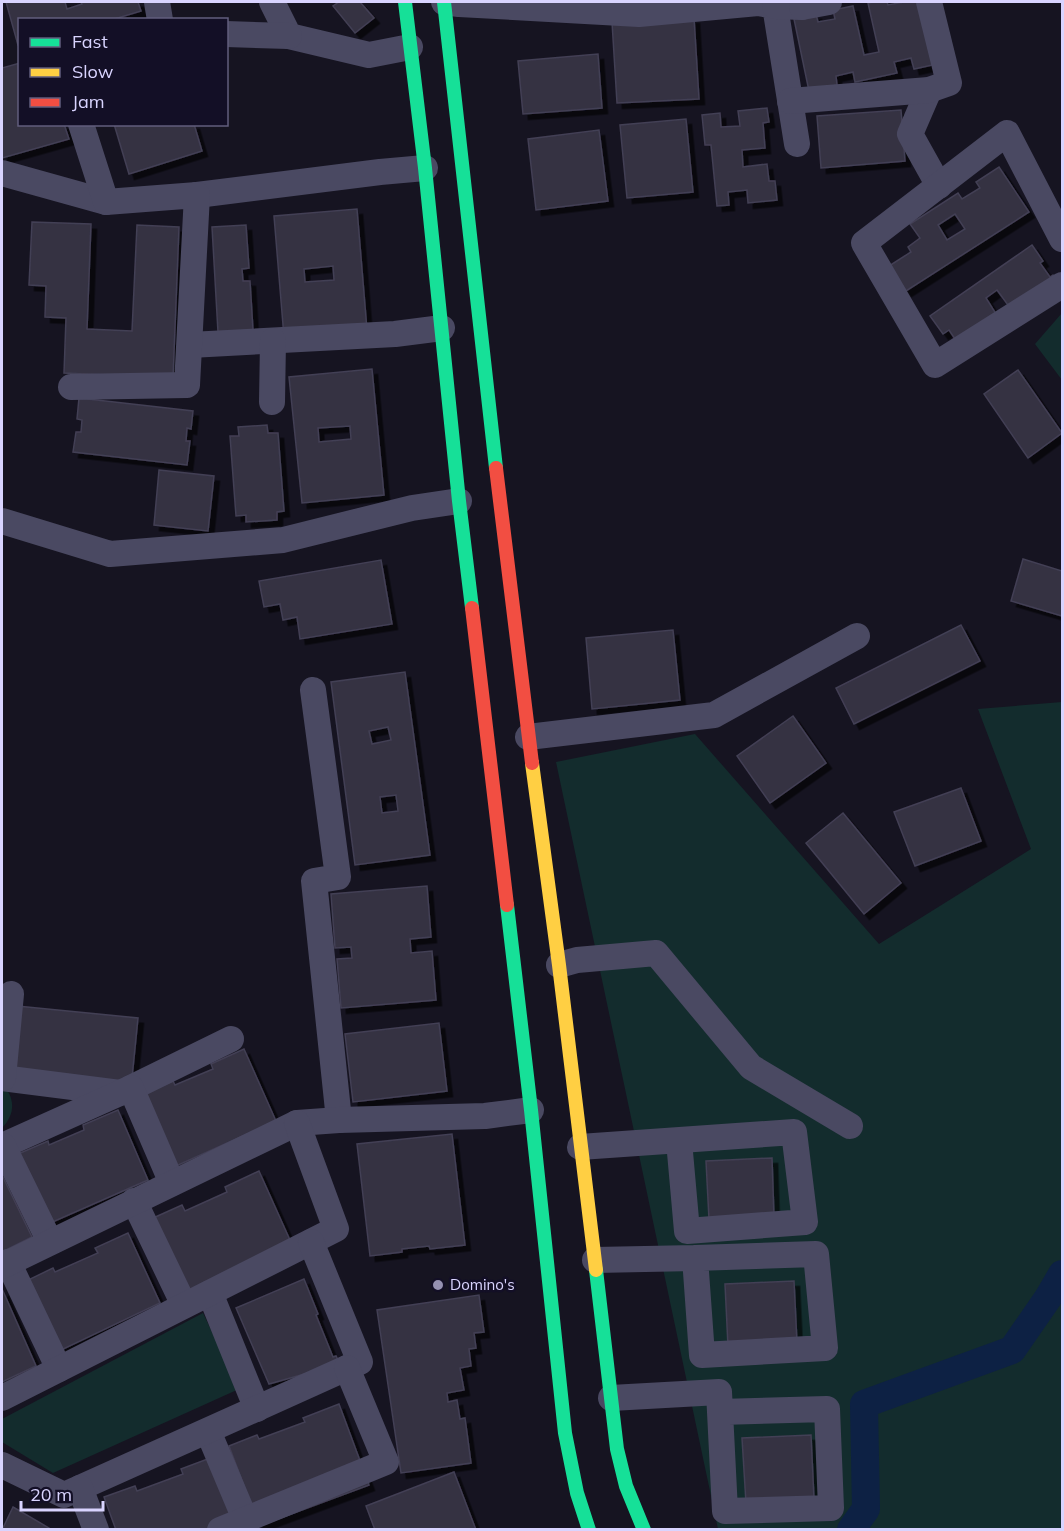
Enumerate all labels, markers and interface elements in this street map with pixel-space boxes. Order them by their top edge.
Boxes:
legend [18,18,228,126]
text: Fast [72,30,108,53]
text: Slow [72,60,114,83]
text: Jam [72,90,105,113]
place label: Domino's [450,1275,515,1294]
marker: Domino's [431,1278,445,1292]
scale bar [21,1474,104,1512]
text: 20 m [30,1483,72,1506]

